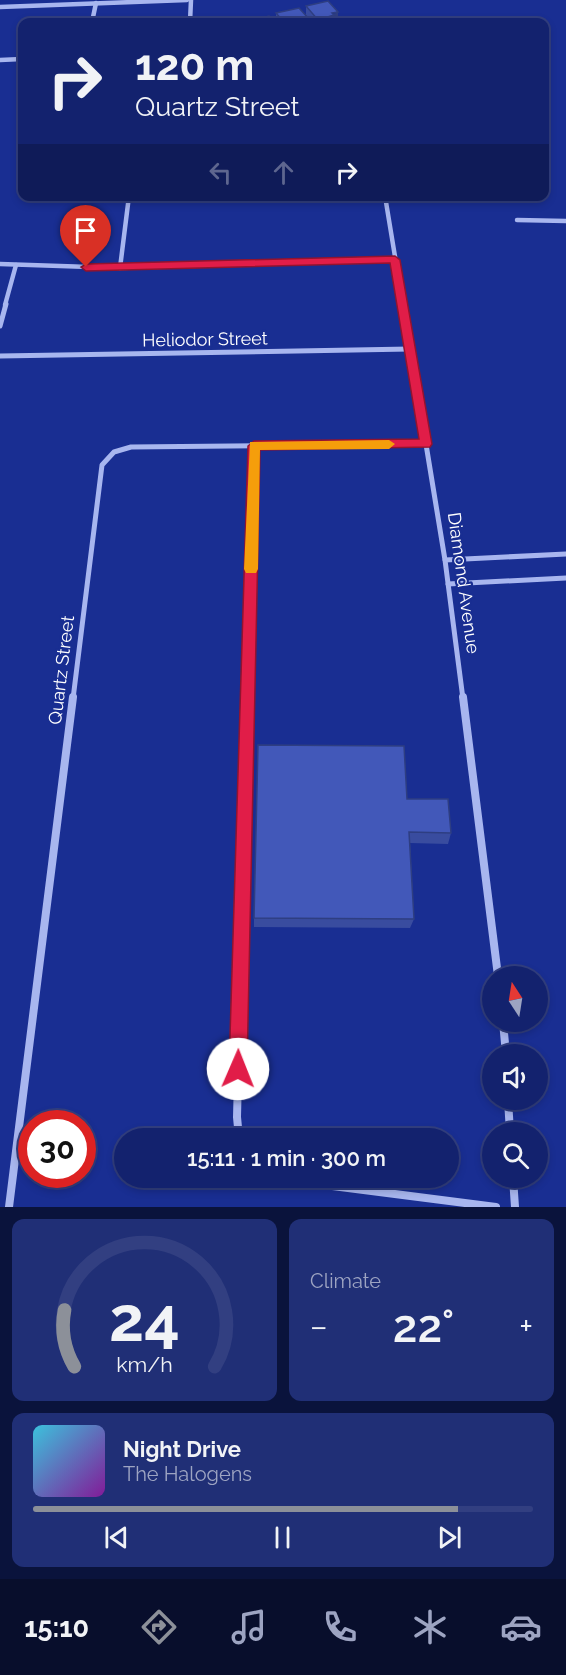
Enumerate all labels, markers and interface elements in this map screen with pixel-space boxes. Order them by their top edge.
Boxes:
text: 120 m [135,41,254,90]
icon: right [36,42,114,120]
text: Quartz Street [135,91,300,122]
icon: left [204,156,237,189]
icon: ahead [267,156,300,189]
icon: right [330,156,363,189]
pin [60,205,111,267]
icon: arrive [69,214,102,247]
street label: Heliodor Street [142,327,268,351]
street label: Diamond Avenue [444,511,484,656]
street label: Quartz Street [44,614,78,726]
north arrow [482,966,548,1032]
map controls [482,966,548,1188]
position arrow [206,1037,270,1101]
button: sound [482,1044,548,1110]
speed limit sign: 30 [18,1110,96,1188]
button: search [482,1122,548,1188]
text: 15:11 · 1 min · 300 m [187,1145,386,1171]
text: Climate [310,1269,381,1293]
text: 24 [109,1282,180,1356]
text: 22° [393,1300,454,1353]
text: − [310,1307,328,1346]
text: + [519,1307,533,1346]
text: km/h [116,1352,173,1377]
text: Night Drive [123,1436,241,1462]
text: The Halogens [123,1462,252,1486]
icon: previous [100,1521,133,1554]
icon: pause [266,1521,299,1554]
icon: next [433,1521,466,1554]
icon: directions [138,1606,180,1648]
icon: music [228,1606,270,1648]
icon: phone [319,1606,361,1648]
icon: climate [409,1606,451,1648]
icon: car [500,1606,542,1648]
text: 15:10 [24,1612,89,1643]

